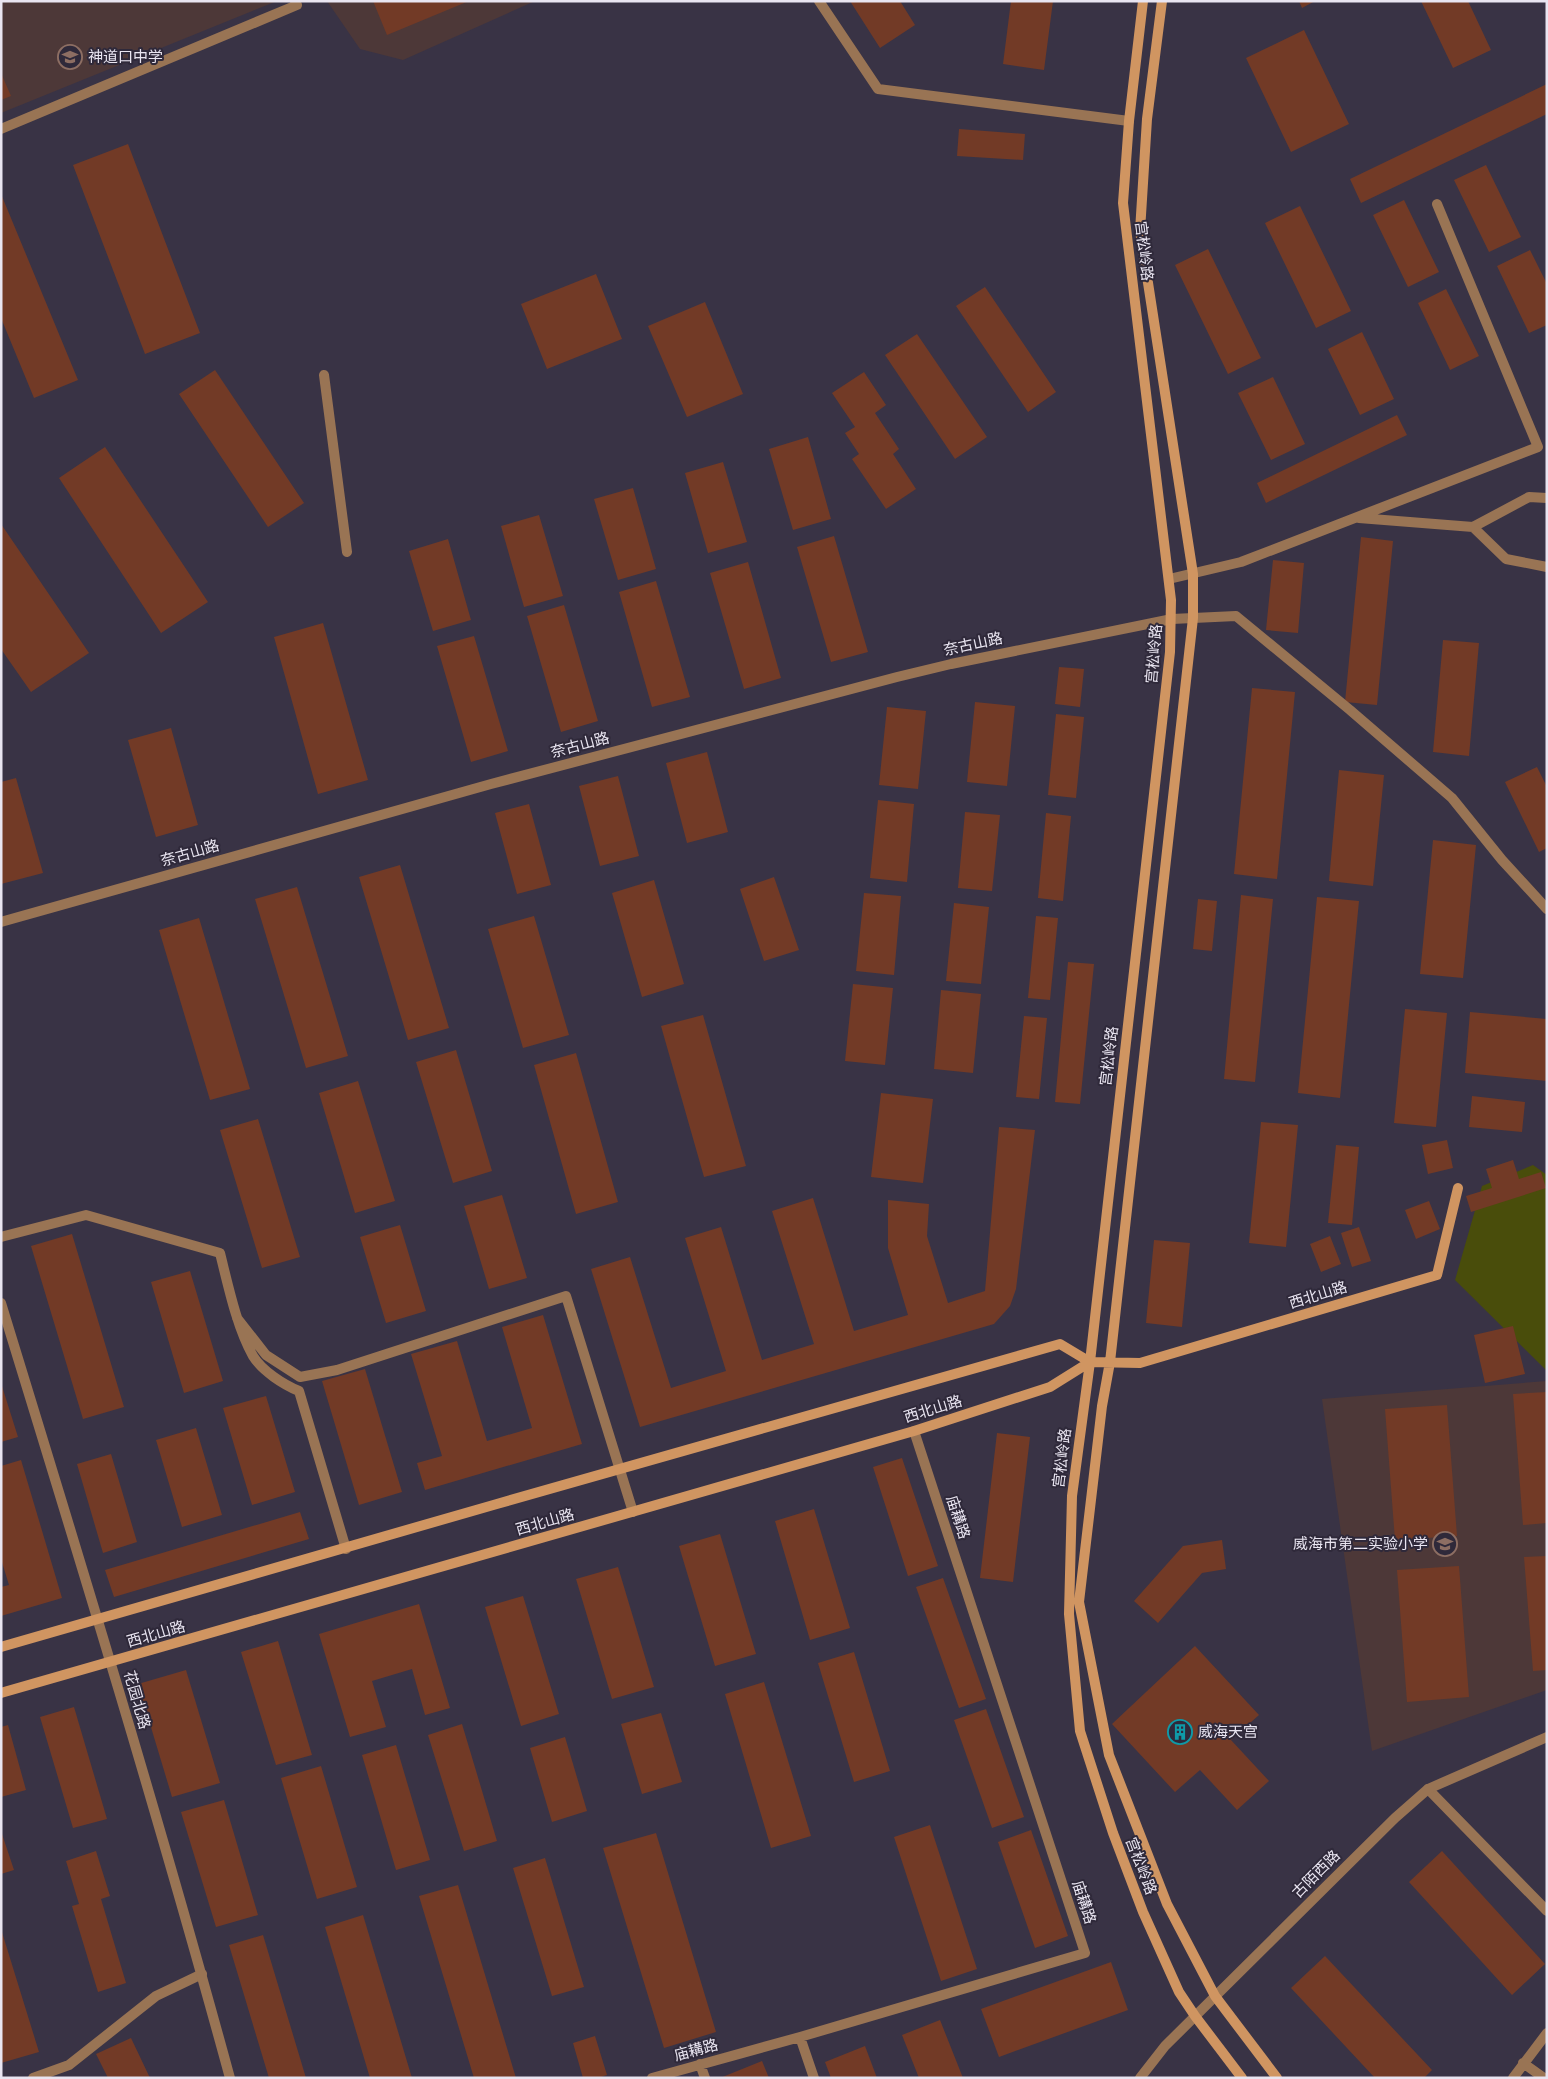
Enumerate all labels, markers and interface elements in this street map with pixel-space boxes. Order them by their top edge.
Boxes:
school or university icon: 神道口中学 [57,44,83,70]
place label: 神道口中学 [88,48,163,66]
street label: 宫松岭路 [1131,220,1157,282]
street label: 宫松岭路 [1142,623,1166,685]
street label: 奈古山路 [942,629,1004,659]
street label: 奈古山路 [549,729,611,761]
street label: 奈古山路 [159,836,221,870]
street label: 宫松岭路 [1096,1025,1122,1087]
street label: 西北山路 [1287,1278,1349,1312]
street label: 西北山路 [902,1392,964,1426]
street label: 宫松岭路 [1049,1427,1075,1489]
street label: 庙耩路 [942,1493,974,1541]
street label: 西北山路 [514,1505,576,1539]
school or university icon: 威海市第二实验小学 [1432,1531,1458,1557]
place label: 威海市第二实验小学 [1293,1535,1428,1553]
street label: 西北山路 [125,1617,187,1651]
street label: 花园北路 [120,1669,154,1731]
building icon: 威海天宫 [1167,1719,1193,1745]
place label: 威海天宫 [1198,1723,1258,1741]
street label: 宫松岭路 [1122,1835,1160,1897]
street label: 古陌西路 [1288,1846,1344,1902]
street label: 庙耩路 [1068,1878,1100,1926]
street label: 庙耩路 [672,2035,720,2065]

